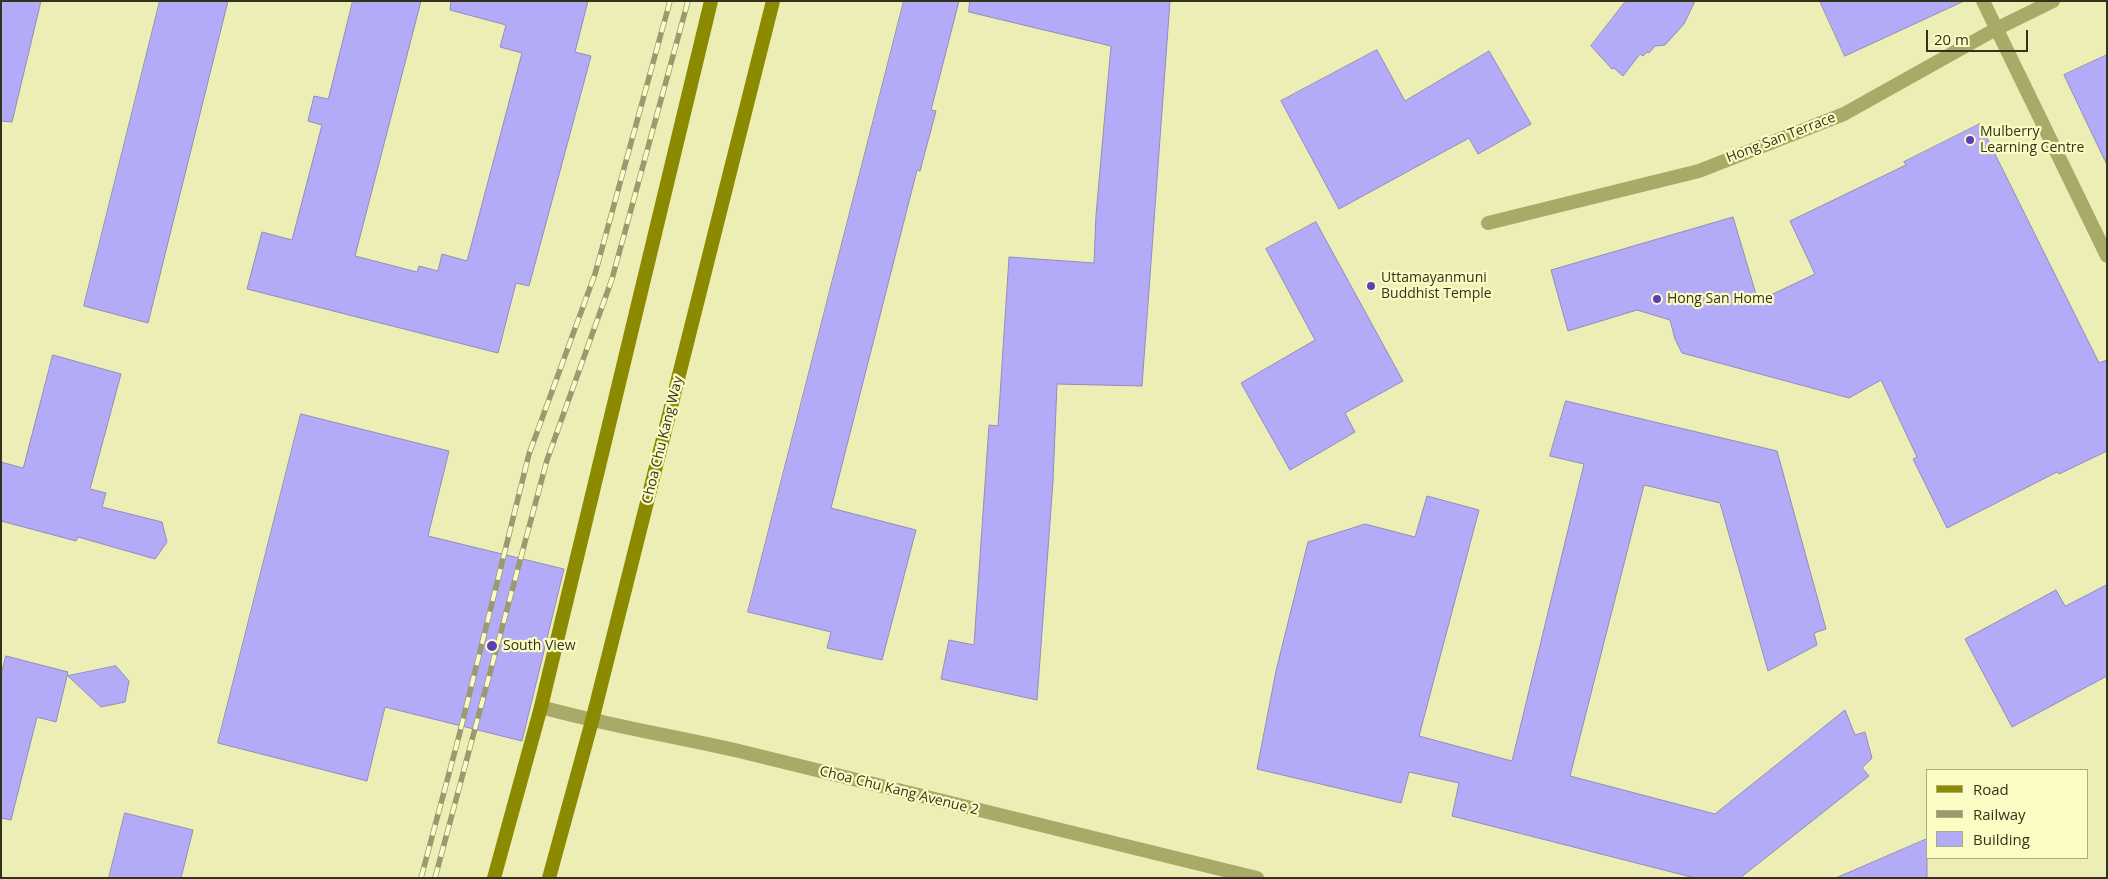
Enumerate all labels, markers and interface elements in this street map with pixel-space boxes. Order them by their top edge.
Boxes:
scale bar [1928,20,2030,52]
text: 20 m [1934,29,1969,49]
street label: Hong San Terrace [1724,109,1838,167]
place label: Mulberry Learning Centre [1980,124,2084,156]
marker: Mulberry Learning Centre [1964,134,1976,146]
place label: Uttamayanmuni Buddhist Temple [1381,270,1492,302]
marker: Uttamayanmuni Buddhist Temple [1365,280,1377,292]
place label: Hong San Home [1667,291,1773,307]
marker: Hong San Home [1651,293,1663,305]
street label: Choa Chu Kang Way [639,375,687,505]
place label: South View [503,638,575,654]
marker: South View [485,639,499,653]
street label: Choa Chu Kang Avenue 2 [818,763,980,819]
legend [1926,769,2088,859]
text: Road [1973,779,2009,799]
text: Railway [1973,804,2026,824]
text: Building [1973,829,2030,849]

